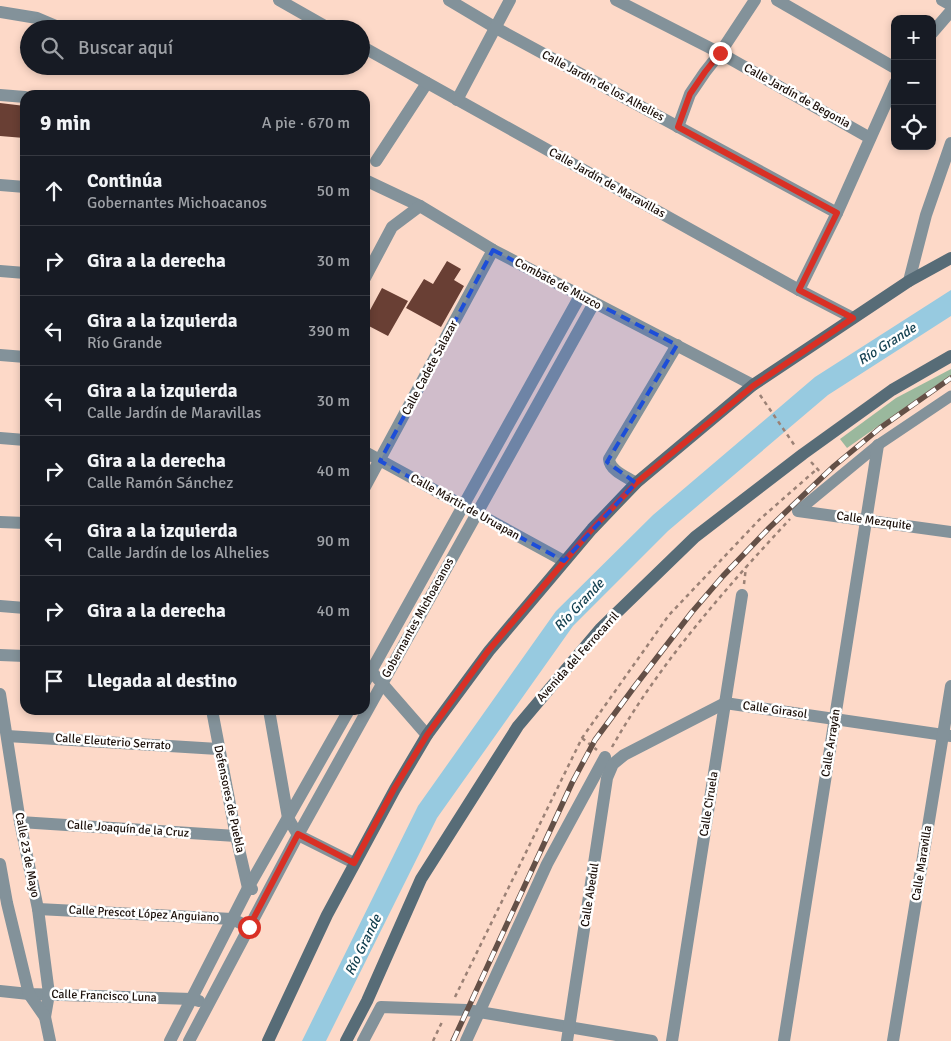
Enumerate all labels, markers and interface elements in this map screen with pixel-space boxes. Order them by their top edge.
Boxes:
map controls [891,15,936,150]
button: + [891,15,936,60]
search box [20,20,370,75]
icon: search [38,34,66,62]
text: Buscar aquí [78,36,173,60]
route end [709,42,732,65]
street label: Calle Jardín de los Alhelies [539,47,667,125]
street label: Calle Jardín de Begonia [741,60,853,132]
button: − [891,60,936,105]
button: locate [891,105,936,150]
text: 9 min [40,110,91,136]
text: A pie · 670 m [262,113,350,133]
street label: Calle Jardín de Maravillas [546,145,668,221]
text: Continúa [87,169,162,193]
icon: ahead [40,177,68,205]
text: 50 m [316,181,350,201]
text: Gobernantes Michoacanos [87,193,267,213]
icon: right [40,247,68,275]
text: Gira a la derecha [87,249,226,273]
text: 30 m [316,251,350,271]
street label: Combate de Muzco [512,255,604,313]
text: Gira a la izquierda [87,309,237,333]
icon: left [40,317,68,345]
street label: Calle Cadete Salazar [399,318,462,418]
water label: Río Grande [855,319,920,369]
text: 390 m [308,321,350,341]
text: Río Grande [87,333,162,353]
text: Gira a la izquierda [87,379,237,403]
icon: left [40,387,68,415]
text: 30 m [316,391,350,411]
text: Calle Jardín de Maravillas [87,403,261,423]
text: Gira a la derecha [87,449,226,473]
icon: right [40,457,68,485]
text: 40 m [316,461,350,481]
street label: Calle Mártir de Uruapan [408,471,522,543]
text: Calle Ramón Sánchez [87,473,233,493]
street label: Calle Mezquite [835,508,913,534]
text: Gira a la izquierda [87,519,237,543]
icon: left [40,527,68,555]
text: 90 m [316,531,350,551]
text: Calle Jardín de los Alhelies [87,543,269,563]
street label: Gobernantes Michoacanos [379,555,457,681]
water label: Río Grande [550,574,608,635]
icon: right [40,597,68,625]
text: Gira a la derecha [87,599,226,623]
text: 40 m [316,601,350,621]
street label: Avenida del Ferrocarril [534,608,623,705]
icon: arrive [40,667,68,695]
text: Llegada al destino [87,669,237,693]
street label: Calle Girasol [742,698,809,722]
street label: Calle Arrayán [818,708,844,778]
street label: Calle Eleuterio Serrato [55,730,171,754]
street label: Defensores de Puebla [210,744,248,854]
street label: Calle Ciruela [696,770,722,838]
street label: Calle 23 de Mayo [11,811,43,899]
street label: Calle Joaquín de la Cruz [66,817,190,841]
street label: Calle Maravilla [909,824,935,902]
street label: Calle Abedul [578,861,603,928]
street label: Calle Prescot López Anguiano [68,903,220,925]
water label: Río Grande [341,911,385,978]
route start [238,916,261,939]
street label: Calle Francisco Luna [51,987,157,1005]

